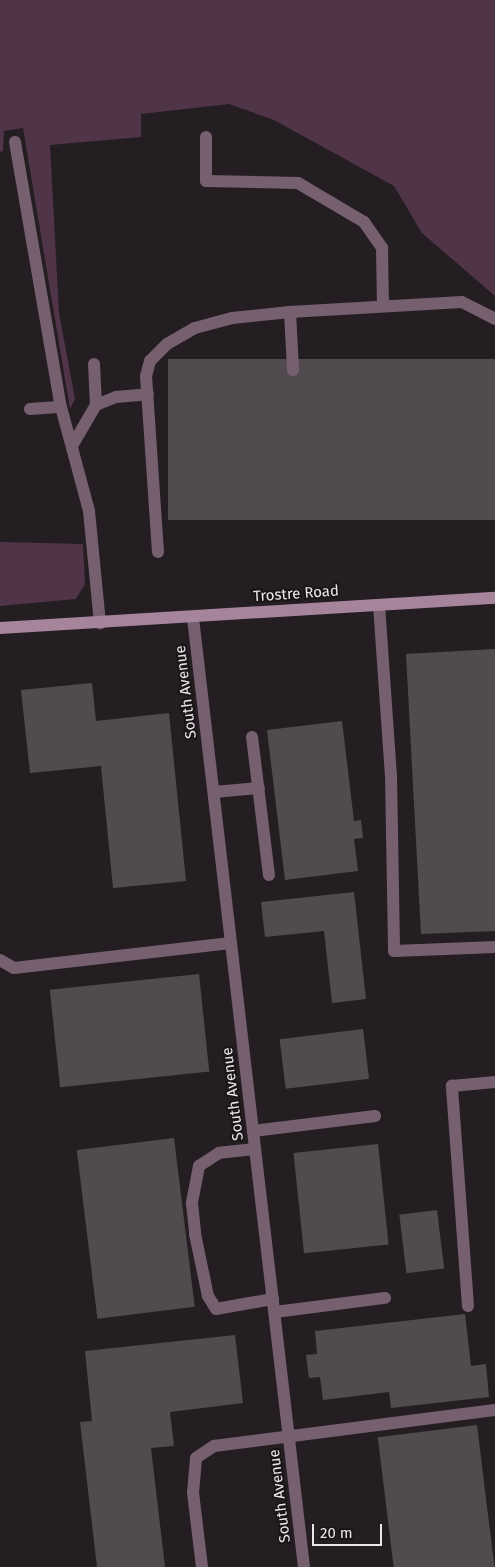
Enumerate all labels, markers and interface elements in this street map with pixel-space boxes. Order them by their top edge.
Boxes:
street label: Trostre Road [253,582,339,606]
street label: South Avenue [171,644,201,740]
street label: South Avenue [218,1046,248,1142]
street label: South Avenue [265,1448,295,1544]
scale bar [315,1514,385,1546]
text: 20 m [320,1524,353,1542]

